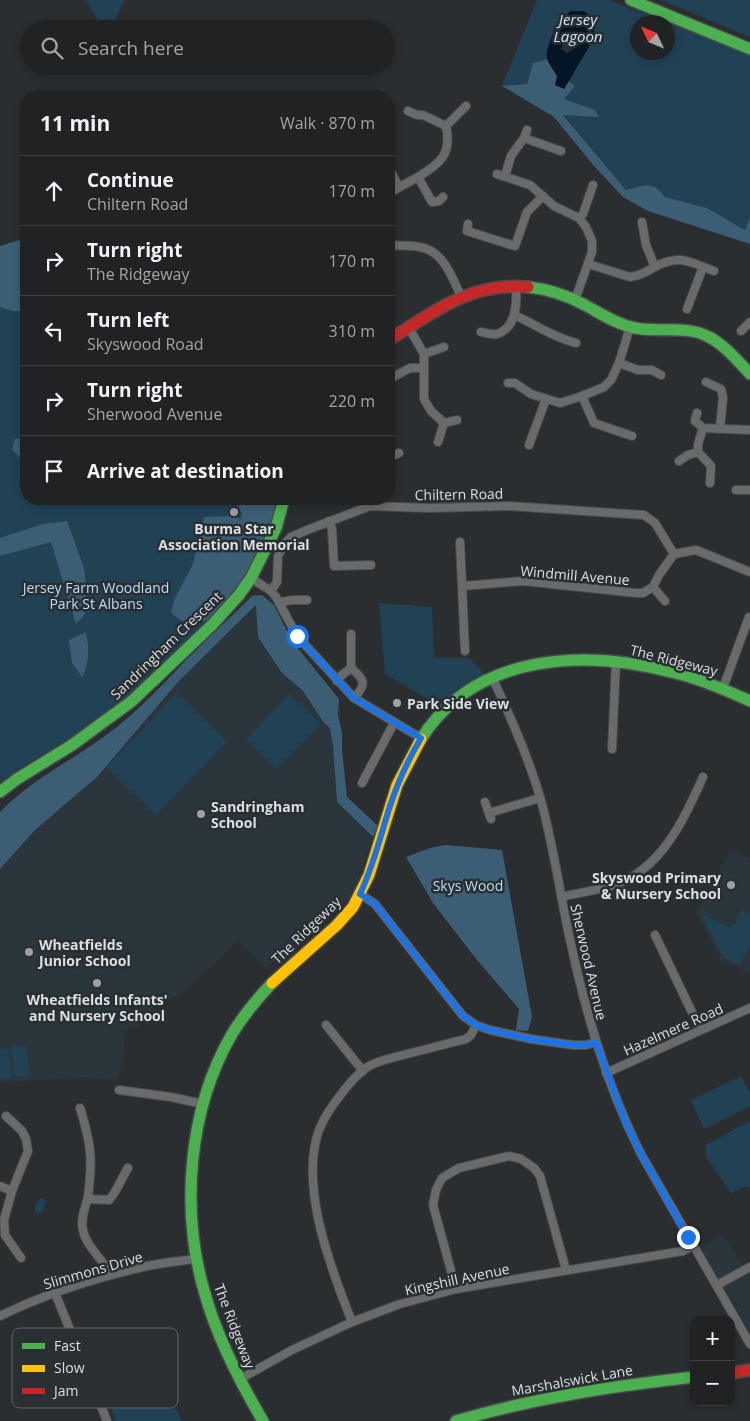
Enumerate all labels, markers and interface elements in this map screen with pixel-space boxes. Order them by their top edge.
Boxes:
water label: Jersey Lagoon [554,9,603,46]
north arrow [630,15,675,60]
search box [20,20,395,75]
icon: search [38,34,66,62]
text: Search here [78,35,184,61]
text: 11 min [40,109,110,137]
text: Walk · 870 m [280,112,375,134]
text: Continue [87,167,174,193]
icon: ahead [40,177,68,205]
text: 170 m [329,180,375,202]
text: Chiltern Road [87,193,188,215]
text: Turn right [87,237,182,263]
icon: right [40,247,68,275]
text: 170 m [329,250,375,272]
text: The Ridgeway [87,263,189,285]
text: Turn left [87,307,169,333]
icon: left [40,317,68,345]
text: 310 m [329,320,375,342]
text: Skyswood Road [87,333,204,355]
text: Turn right [87,377,182,403]
icon: right [40,387,68,415]
text: 220 m [329,390,375,412]
text: Sherwood Avenue [87,403,222,425]
icon: arrive [40,457,68,485]
text: Arrive at destination [87,458,284,484]
street label: Chiltern Road [414,484,504,504]
marker: Burma Star Association Memorial [228,506,240,518]
place label: Burma Star Association Memorial [158,519,310,554]
street label: Windmill Avenue [520,561,631,589]
park label: Jersey Farm Woodland Park St Albans [21,578,169,613]
street label: Sandringham Crescent [106,587,226,703]
route start [286,625,309,648]
street label: The Ridgeway [628,640,721,680]
place label: Park Side View [407,694,509,713]
marker: Park Side View [391,697,403,709]
place label: Sandringham School [211,797,304,832]
marker: Sandringham School [195,808,207,820]
place label: Skyswood Primary & Nursery School [592,868,721,903]
park label: Skys Wood [433,876,503,895]
marker: Skyswood Primary & Nursery School [725,879,737,891]
street label: The Ridgeway [267,891,346,968]
street label: Sherwood Avenue [566,902,612,1022]
place label: Wheatfields Junior School [37,935,131,970]
marker: Wheatfields Junior School [23,946,35,958]
marker: Wheatfields Infants' and Nursery School [91,977,103,989]
place label: Wheatfields Infants' and Nursery School [27,990,167,1025]
street label: Hazelmere Road [620,998,726,1060]
route end [677,1226,700,1249]
street label: Slimmons Drive [41,1247,145,1293]
street label: Kingshill Avenue [403,1259,511,1299]
street label: The Ridgeway [210,1281,260,1372]
map controls [690,1316,735,1406]
button: + [690,1316,735,1361]
legend [12,1328,178,1408]
text: Fast [54,1336,81,1355]
text: Slow [54,1358,85,1377]
street label: Marshalswick Lane [510,1360,634,1400]
button: − [690,1361,735,1406]
text: Jam [52,1381,79,1400]

